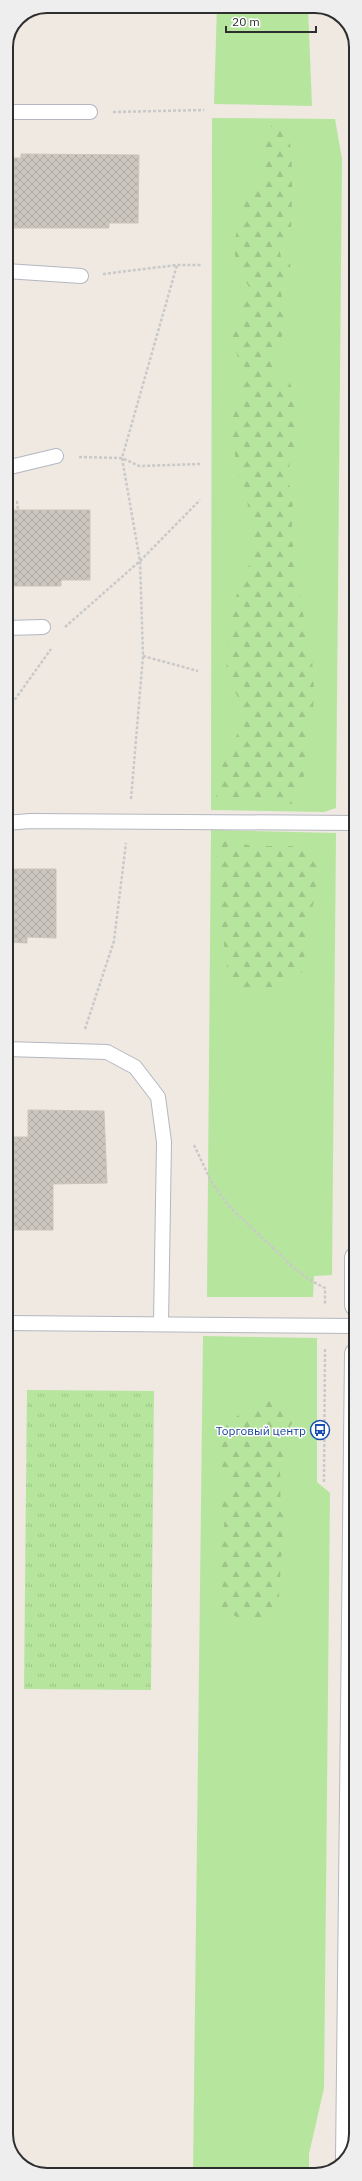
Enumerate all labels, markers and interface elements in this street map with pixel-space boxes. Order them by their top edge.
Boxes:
scale bar [226,8,316,34]
text: 20 m [232,14,260,29]
bus stop icon: Торговый центр [309,1419,331,1441]
place label: Торговый центр [216,1423,306,1438]

